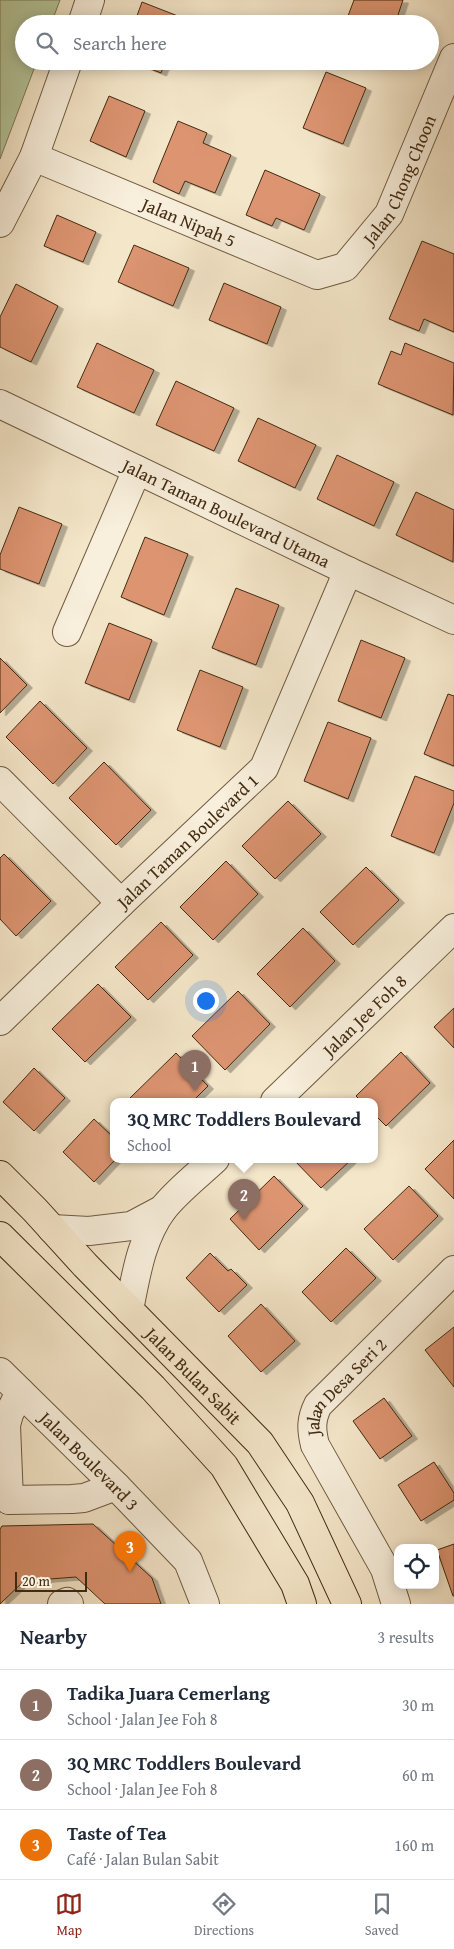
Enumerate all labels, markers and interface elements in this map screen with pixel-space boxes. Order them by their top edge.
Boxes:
search box [15,15,439,70]
icon: search [33,29,61,57]
text: Search here [73,29,167,57]
street label: Jalan Chong Choon [354,110,442,252]
street label: Jalan Nipah 5 [136,189,240,253]
street label: Jalan Taman Boulevard Utama [116,450,335,574]
street label: Jalan Taman Boulevard 1 [109,767,264,916]
street label: Jalan Jee Foh 8 [314,967,413,1064]
your location [193,988,219,1014]
pin: 1 [179,1050,211,1091]
popup [110,1098,378,1163]
text: 3Q MRC Toddlers Boulevard [127,1105,361,1133]
text: School [127,1133,171,1157]
pin: 2 [228,1179,260,1220]
street label: Jalan Bulan Sabit [138,1319,249,1431]
street label: Jalan Desa Seri 2 [299,1331,392,1439]
street label: Jalan Boulevard 3 [32,1403,146,1516]
pin: 3 [114,1531,146,1572]
map controls [394,1544,439,1589]
button: locate [394,1544,439,1589]
scale bar [15,1569,88,1592]
text: 20 m [22,1571,50,1591]
text: Nearby [20,1621,87,1652]
text: 3 results [377,1625,434,1649]
text: Tadika Juara Cemerlang [67,1679,270,1707]
text: 1 [32,1693,40,1717]
text: 30 m [402,1693,434,1717]
text: School · Jalan Jee Foh 8 [67,1707,217,1731]
text: 3Q MRC Toddlers Boulevard [67,1749,301,1777]
text: 2 [32,1763,40,1787]
text: 60 m [402,1763,434,1787]
text: School · Jalan Jee Foh 8 [67,1777,217,1801]
text: Taste of Tea [67,1819,167,1847]
text: 3 [32,1833,40,1857]
text: 160 m [394,1833,434,1857]
text: Café · Jalan Bulan Sabit [67,1847,219,1871]
tab: Map [55,1890,83,1940]
tab: Directions [194,1890,254,1940]
tab: Saved [365,1890,399,1940]

